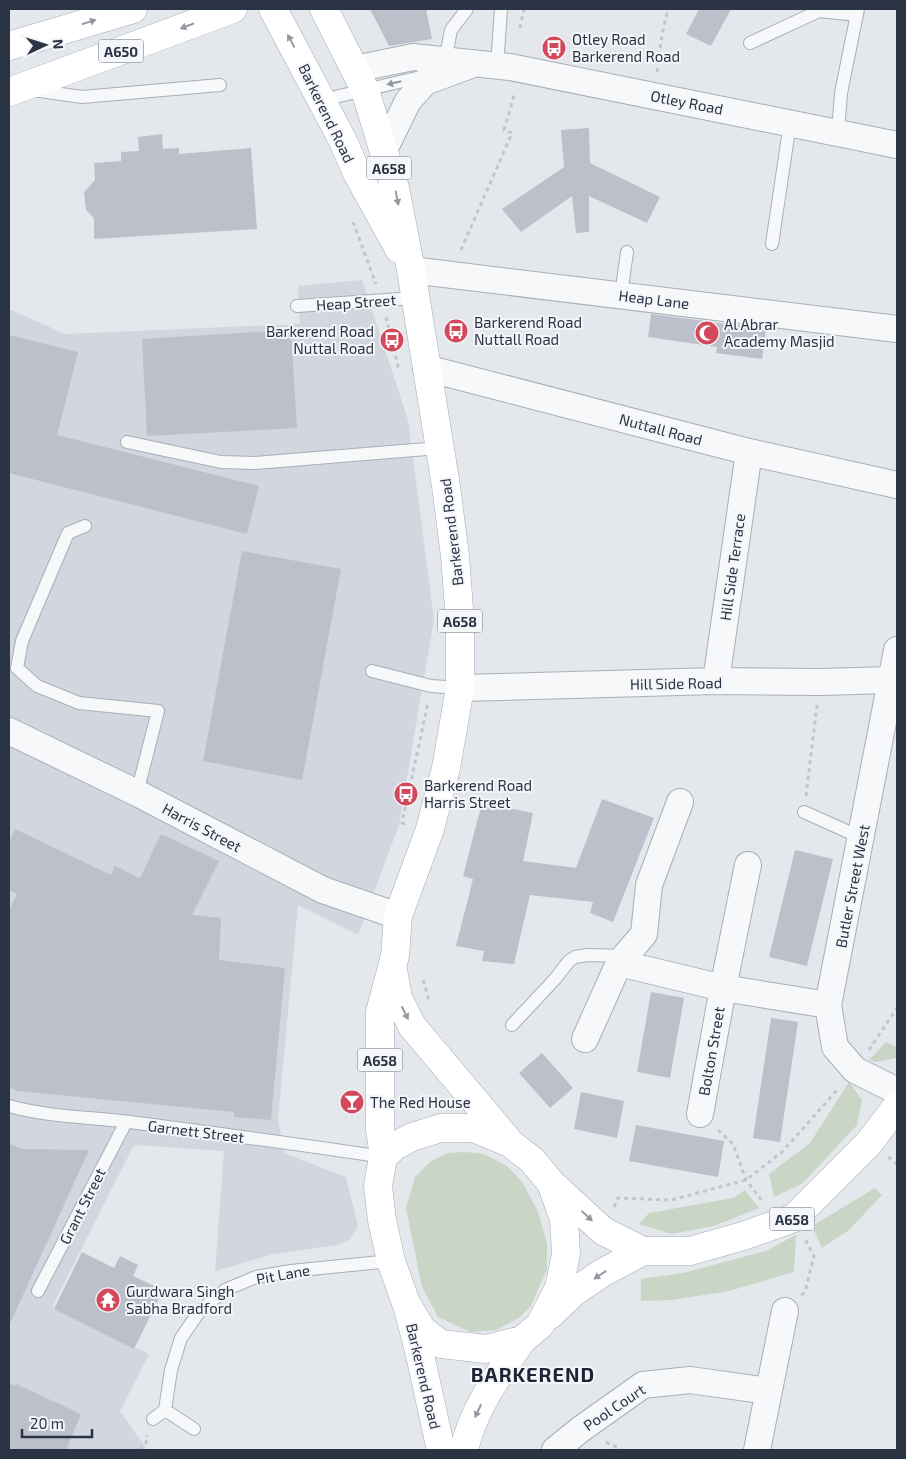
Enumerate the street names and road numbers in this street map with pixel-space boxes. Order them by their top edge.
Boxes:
road number: A650 [98,40,144,62]
street label: Barkerend Road [295,60,359,166]
street label: Otley Road [649,86,725,118]
road number: A658 [366,156,412,180]
street label: Heap Lane [618,286,690,312]
street label: Heap Street [315,290,397,314]
street label: Nuttall Road [618,409,704,449]
street label: Barkerend Road [435,477,467,587]
street label: Hill Side Terrace [716,512,748,622]
road number: A658 [438,610,482,632]
street label: Hill Side Road [630,673,722,693]
street label: Harris Street [160,799,245,855]
street label: Butler Street West [831,823,873,949]
street label: Bolton Street [694,1005,728,1097]
road number: A658 [358,1048,402,1072]
street label: Garnett Street [147,1116,245,1146]
street label: Grant Street [55,1165,109,1247]
road number: A658 [770,1208,814,1230]
street label: Pit Lane [255,1260,311,1288]
street label: Barkerend Road [403,1321,445,1431]
street label: Pool Court [580,1380,649,1434]

